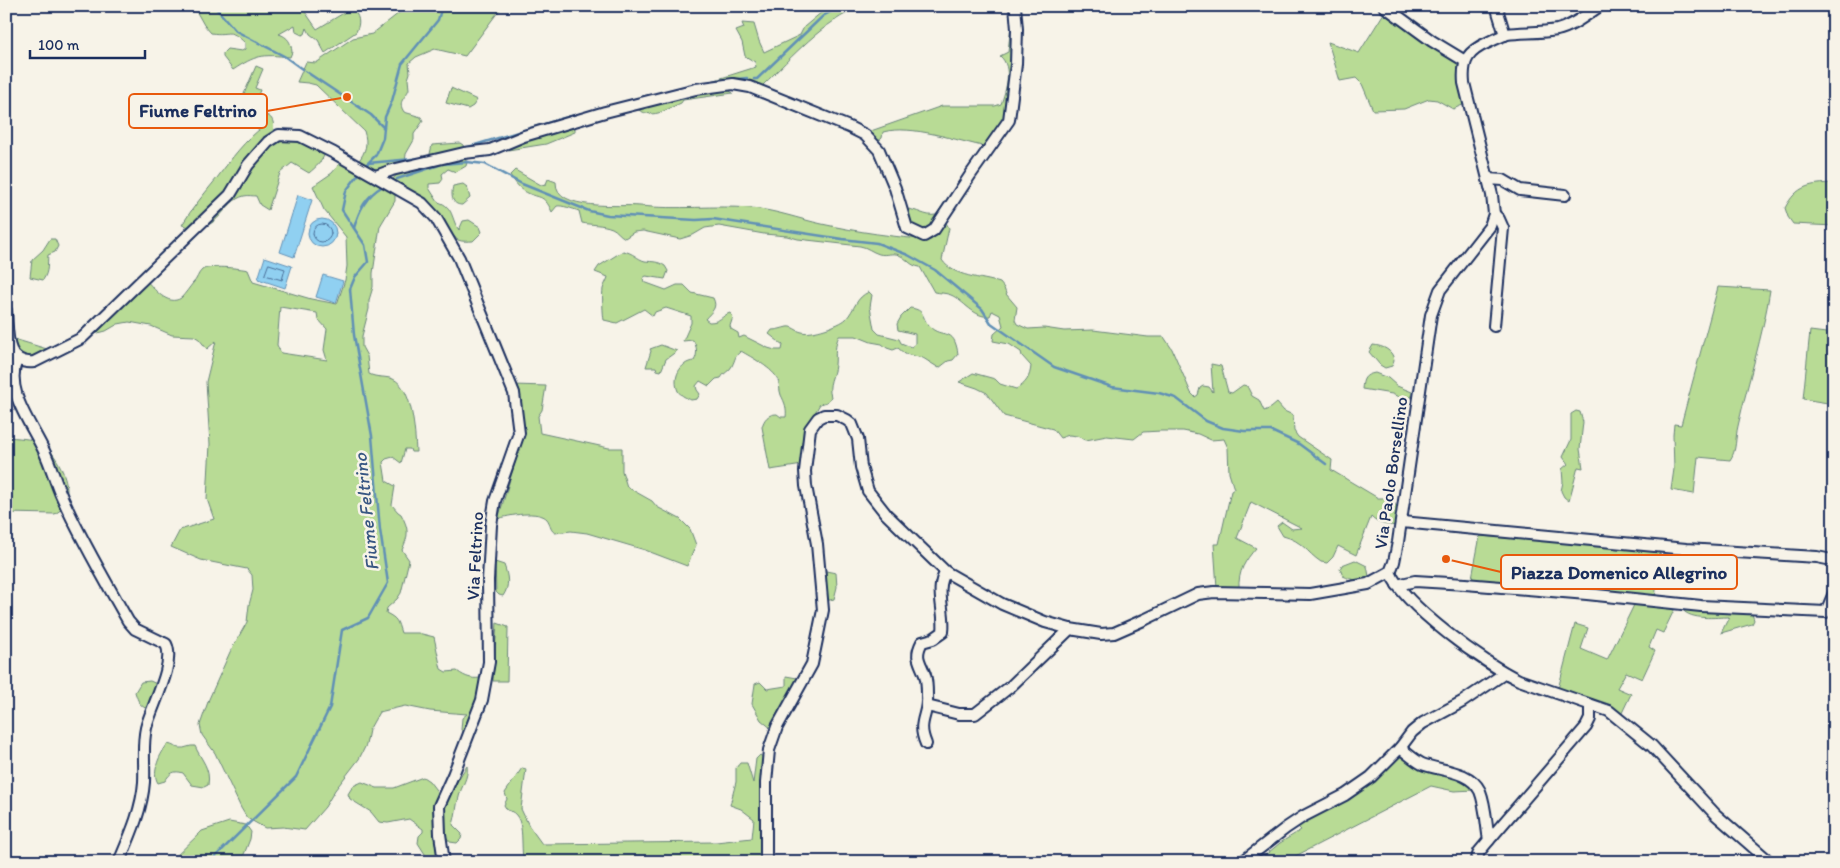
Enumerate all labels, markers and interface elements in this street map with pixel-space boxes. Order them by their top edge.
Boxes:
scale bar [30,28,145,60]
text: 100 m [38,36,80,54]
callout: Fiume Feltrino [129,94,267,128]
text: Fiume Feltrino [139,99,257,122]
street label: Via Paolo Borsellino [1369,395,1413,551]
water label: Fiume Feltrino [348,451,384,572]
street label: Via Feltrino [462,511,488,601]
callout: Piazza Domenico Allegrino [1501,555,1737,589]
text: Piazza Domenico Allegrino [1511,561,1728,584]

